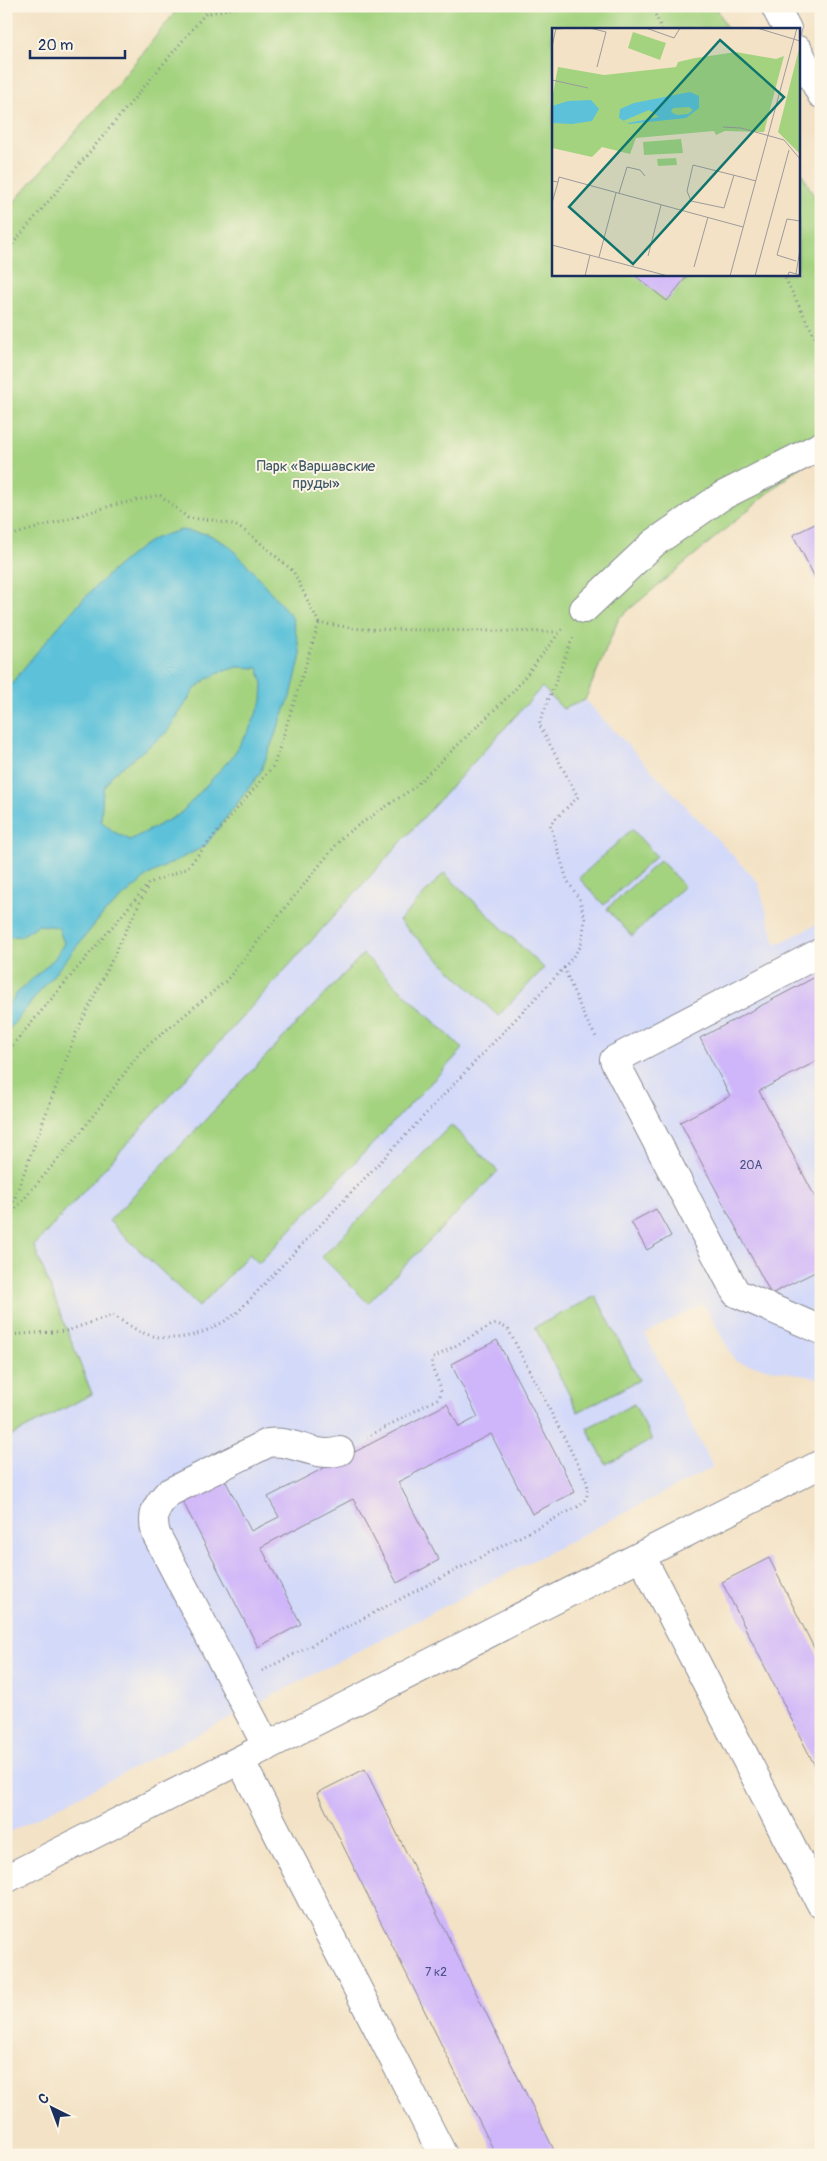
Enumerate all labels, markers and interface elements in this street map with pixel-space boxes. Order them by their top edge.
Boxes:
scale bar [30,28,125,60]
inset map [552,28,800,275]
text: 20 m [38,36,73,55]
park label: Парк «Варшавские пруды» [257,457,376,493]
house number: 20А [740,1158,763,1173]
house number: 7 к2 [425,1965,447,1980]
north arrow [28,2084,78,2134]
text: С [35,2089,53,2108]

